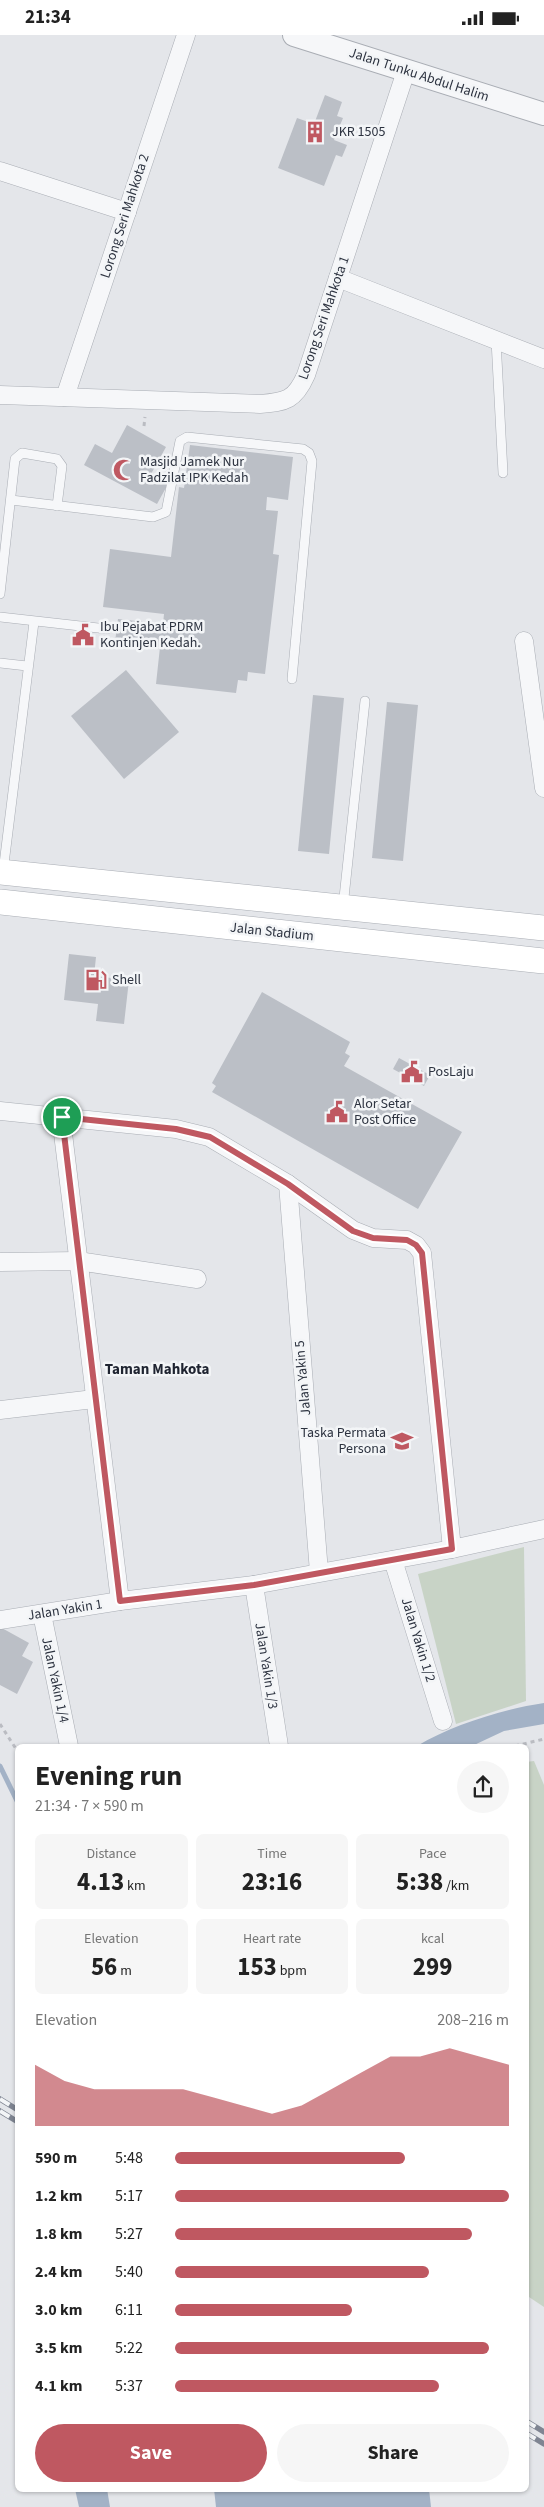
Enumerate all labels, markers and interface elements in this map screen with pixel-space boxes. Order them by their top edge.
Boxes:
text: 21:34 [25,4,71,31]
street label: Jalan Tunku Abdul Halim [346,43,492,107]
building icon: JKR 1505 [302,119,328,145]
place label: JKR 1505 [332,122,385,142]
street label: Lorong Seri Mahkota 2 [95,151,155,281]
street label: Lorong Seri Mahkota 1 [293,253,355,383]
place label: Masjid Jamek Nur Fadzilat IPK Kedah [140,452,249,488]
mosque icon: Masjid Jamek Nur Fadzilat IPK Kedah [111,457,137,483]
place label: Ibu Pejabat PDRM Kontinjen Kedah. [100,617,204,653]
public building icon: Ibu Pejabat PDRM Kontinjen Kedah. [70,622,96,648]
street label: Jalan Stadium [229,918,315,946]
fuel station icon: Shell [83,967,109,993]
place label: Shell [112,970,142,990]
public building icon: PosLaju [399,1059,425,1085]
place label: PosLaju [428,1062,474,1082]
place label: Alor Setar Post Office [354,1094,416,1130]
pin [41,1096,83,1138]
public building icon: Alor Setar Post Office [324,1099,350,1125]
icon: arrive [48,1103,76,1131]
street label: Jalan Yakin 5 [290,1340,316,1416]
district label: Taman Mahkota [105,1359,209,1380]
place label: Taska Permata Persona [301,1423,386,1459]
school or university icon: Taska Permata Persona [389,1428,415,1454]
street label: Jalan Yakin 1 [26,1594,104,1626]
street label: Jalan Yakin 1/2 [396,1595,440,1685]
street label: Jalan Yakin 1/3 [249,1621,283,1711]
street label: Jalan Yakin 1/4 [36,1635,74,1725]
text: Evening run [35,1756,182,1796]
button: share [457,1761,509,1813]
text: 21:34 · 7 × 590 m [35,1795,144,1817]
text: Distance [86,1844,136,1864]
text: Time [257,1844,287,1864]
text: Pace [419,1844,446,1864]
text: 4.13 [77,1864,124,1900]
text: 23:16 [242,1864,302,1900]
text: 5:38 [396,1864,443,1900]
text: km [124,1876,146,1896]
text: /km [443,1876,469,1896]
text: Elevation [84,1929,139,1949]
text: Heart rate [243,1929,301,1949]
text: kcal [421,1929,444,1949]
text: 56 [91,1949,117,1985]
text: 153 [237,1949,277,1985]
text: 299 [413,1949,452,1985]
text: m [117,1961,132,1981]
text: bpm [277,1961,307,1981]
text: Elevation [35,2009,97,2031]
text: 208–216 m [437,2009,509,2031]
text: 590 m [35,2147,77,2169]
text: 5:48 [115,2147,143,2169]
text: 1.2 km [35,2185,82,2207]
text: 5:17 [115,2185,143,2207]
text: 1.8 km [35,2223,82,2245]
text: 5:27 [115,2223,143,2245]
text: 2.4 km [35,2261,82,2283]
text: 5:40 [115,2261,143,2283]
text: 3.0 km [35,2299,82,2321]
text: 6:11 [115,2299,143,2321]
text: 3.5 km [35,2337,82,2359]
text: 5:22 [115,2337,143,2359]
text: 4.1 km [35,2375,82,2397]
text: 5:37 [115,2375,143,2397]
button: Save [35,2424,267,2482]
button: Share [277,2424,509,2482]

